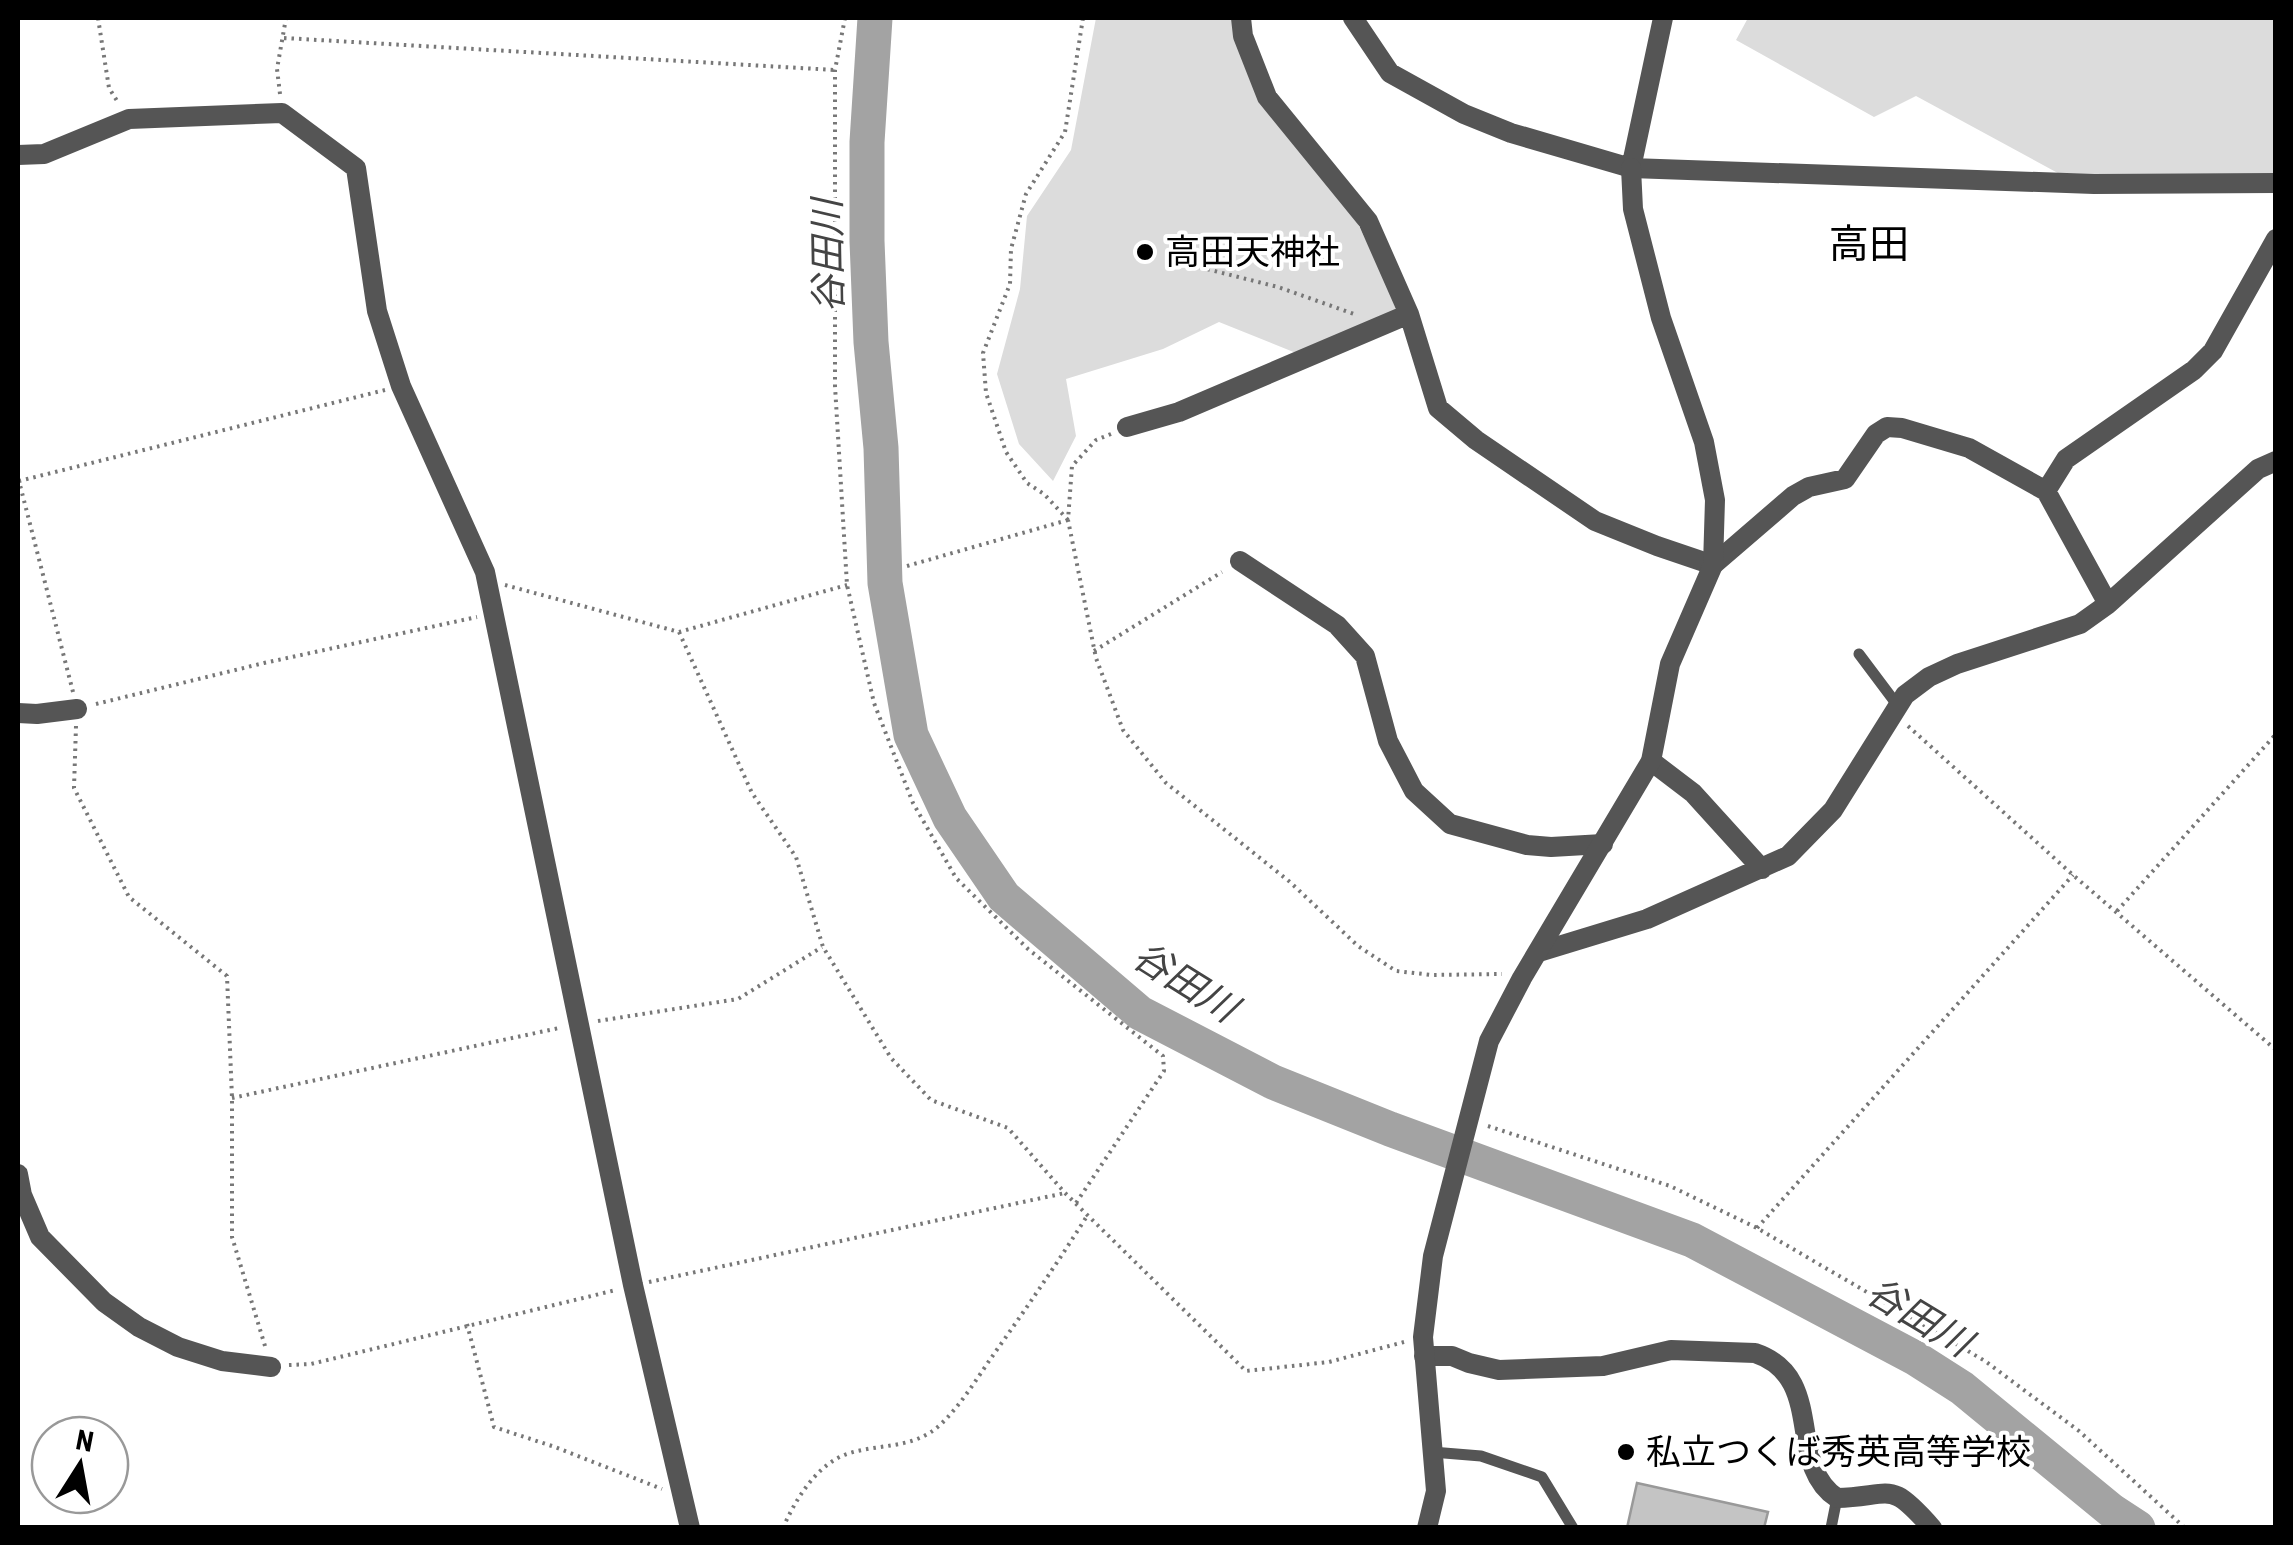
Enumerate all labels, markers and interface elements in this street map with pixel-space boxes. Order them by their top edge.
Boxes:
water label: 谷田川 [805,195,851,313]
district label: 高田 [1829,221,1909,268]
place label: 高田天神社 [1165,232,1340,273]
marker: 高田天神社 [1134,241,1156,263]
water label: 谷田川 [1125,933,1248,1033]
water label: 谷田川 [1859,1269,1983,1367]
north arrow [30,1415,130,1515]
text: N [73,1423,96,1459]
place label: 私立つくば秀英高等学校 [1646,1432,2031,1473]
marker: 私立つくば秀英高等学校 [1615,1441,1637,1463]

